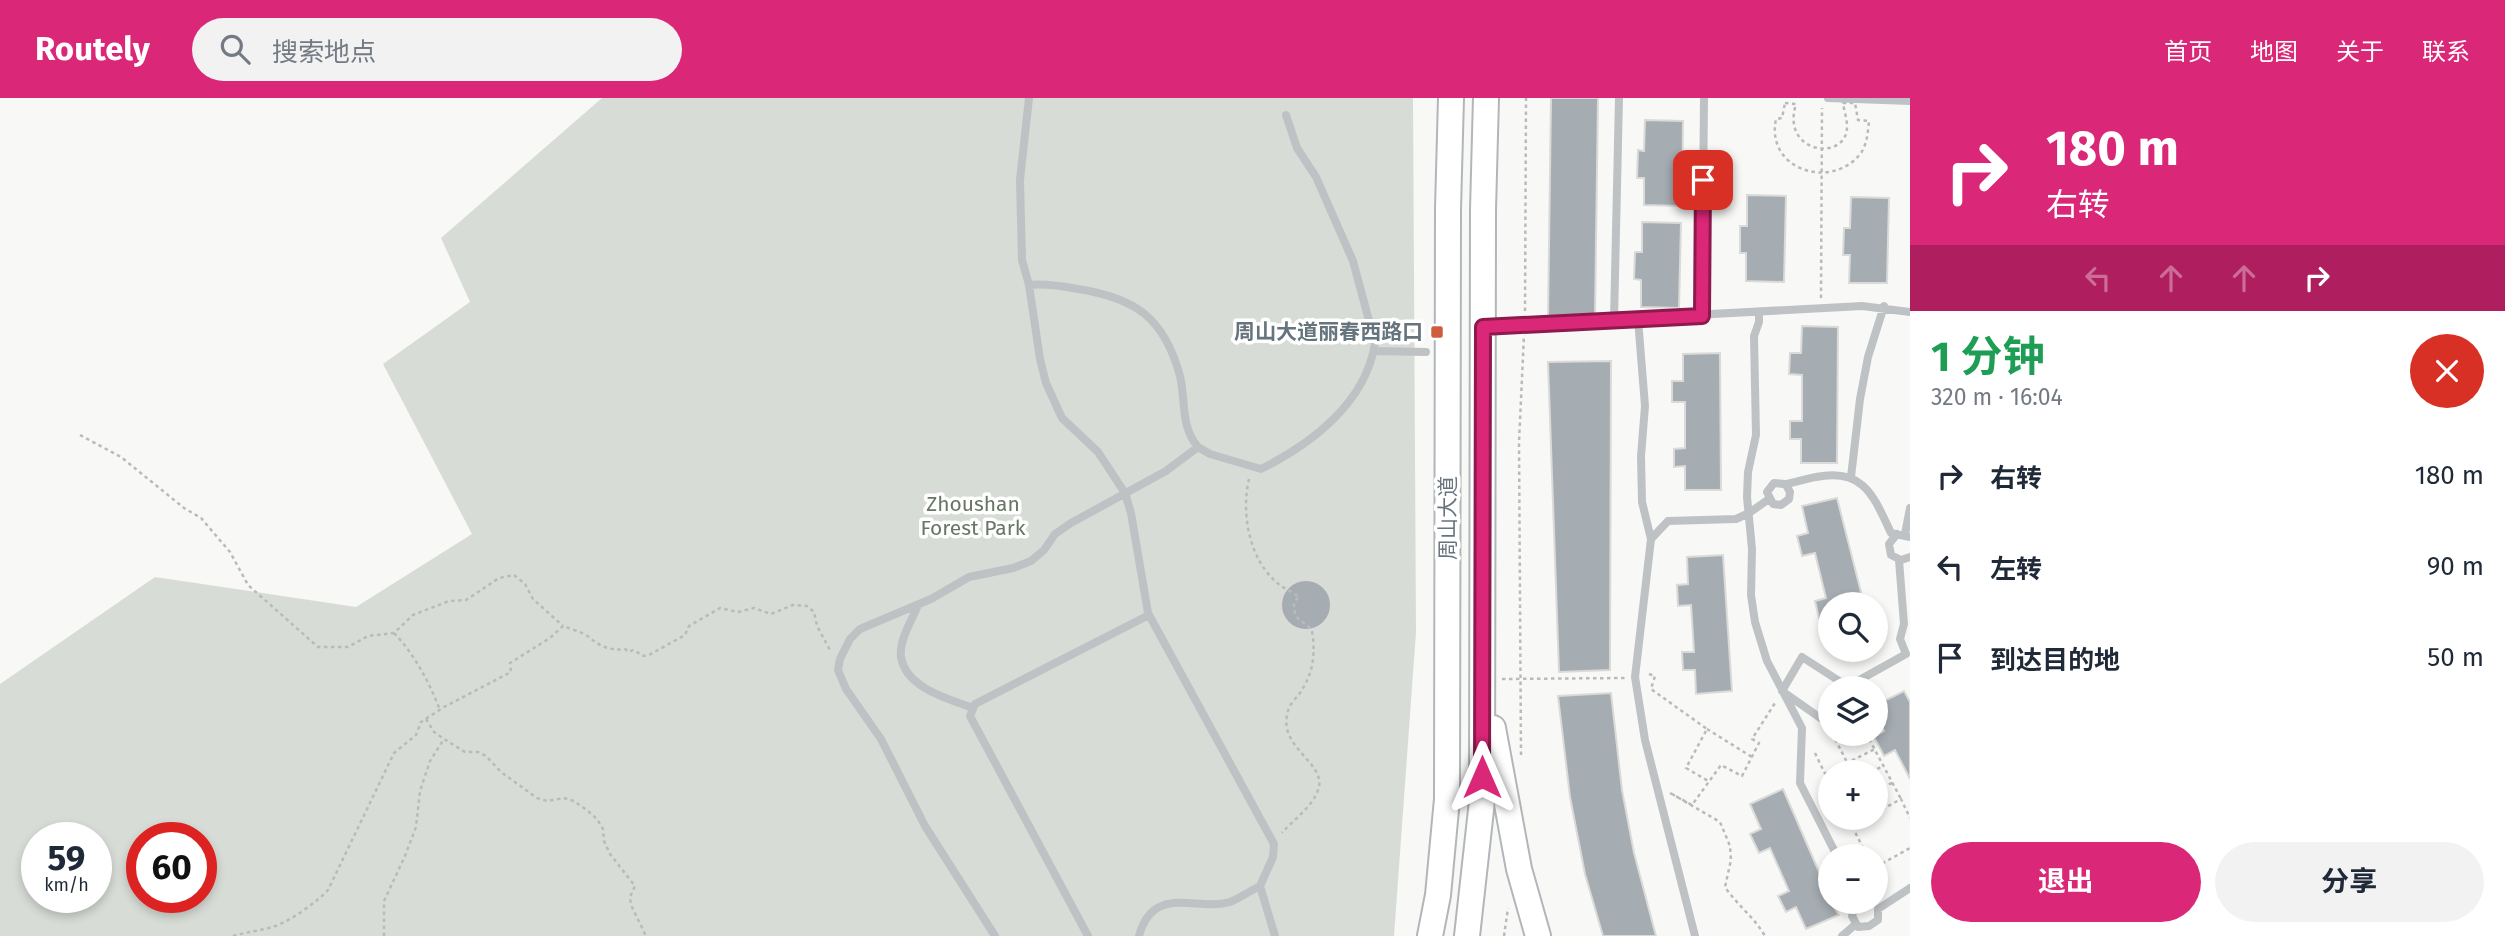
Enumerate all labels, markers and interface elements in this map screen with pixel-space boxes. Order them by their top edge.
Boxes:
search box [192,18,682,81]
text: Routely [35,29,150,69]
icon: search [216,30,254,68]
text: 搜索地点 [272,37,376,68]
text: 首页 [2164,38,2212,66]
text: 地图 [2250,38,2298,66]
text: 关于 [2336,38,2384,66]
text: 联系 [2422,38,2470,66]
text: 180 m [2046,119,2179,178]
icon: right [1931,126,2022,217]
pin [1673,150,1733,210]
icon: arrive [1684,161,1722,199]
text: 右转 [2046,186,2110,224]
icon: left [2079,259,2117,297]
icon: ahead [2152,259,2190,297]
icon: ahead [2225,259,2263,297]
icon: right [2298,259,2336,297]
place label: 周山大道丽春西路口 [1234,319,1423,345]
marker: 周山大道丽春西路口 [1429,324,1445,340]
text: 1 分钟 [1931,332,2044,382]
button: close [2410,334,2484,408]
text: 320 m · 16:04 [1931,383,2063,411]
icon: right [1931,457,1969,495]
text: 180 m [2415,460,2484,491]
text: 右转 [1990,463,2042,494]
street label: 周山大道 [1435,476,1461,560]
park label: Zhoushan Forest Park [920,491,1026,541]
icon: left [1931,548,1969,586]
text: 90 m [2427,551,2484,582]
text: 左转 [1990,554,2042,585]
map controls [1818,592,1888,914]
button: search [1818,592,1888,662]
icon: arrive [1931,639,1969,677]
text: 50 m [2427,642,2484,673]
text: 到达目的地 [1990,645,2120,676]
button: layers [1818,676,1888,746]
position arrow [1445,740,1519,814]
button: + [1818,760,1888,830]
speed limit sign: 60 [126,822,217,913]
text: 59 [48,837,85,879]
button: 退出 [1931,842,2201,922]
button: 分享 [2215,842,2484,922]
button: − [1818,844,1888,914]
text: km/h [44,874,89,896]

